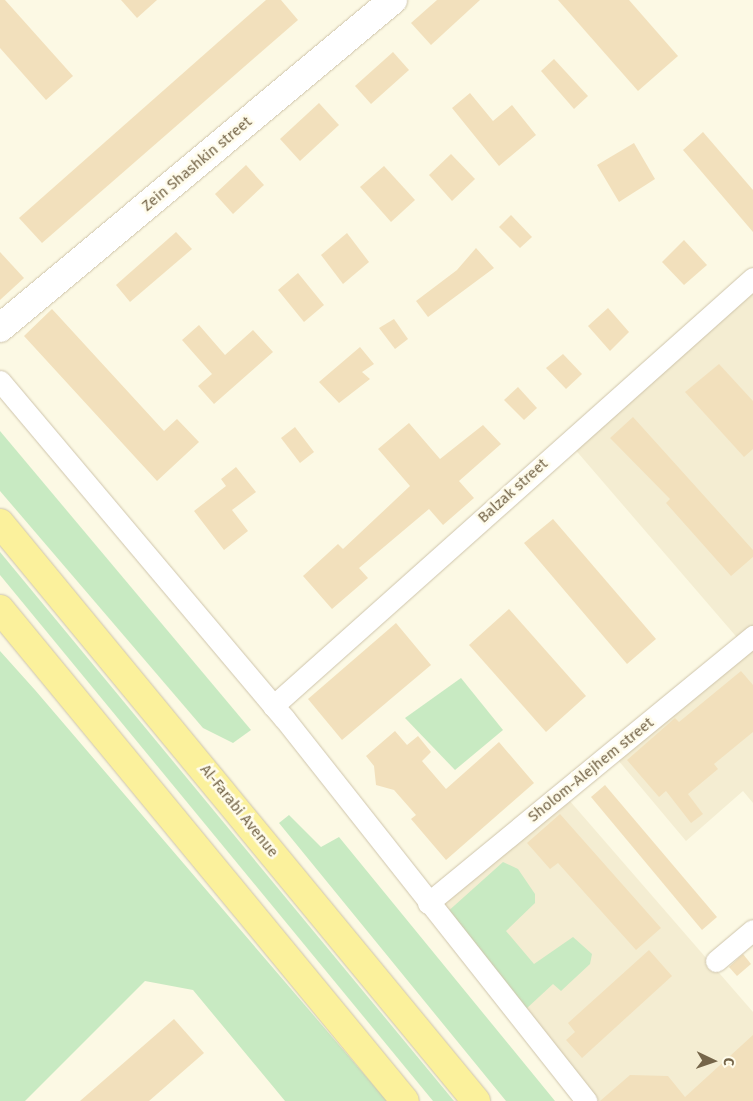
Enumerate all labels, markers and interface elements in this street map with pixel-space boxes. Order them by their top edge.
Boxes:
street label: Zein Shashkin street [138,113,256,215]
street label: Balzak street [475,455,551,527]
street label: Sholom-Alejhem street [525,714,657,826]
street label: Al-Farabi Avenue [196,761,282,861]
north arrow [688,1036,738,1086]
text: С [720,1057,737,1066]

